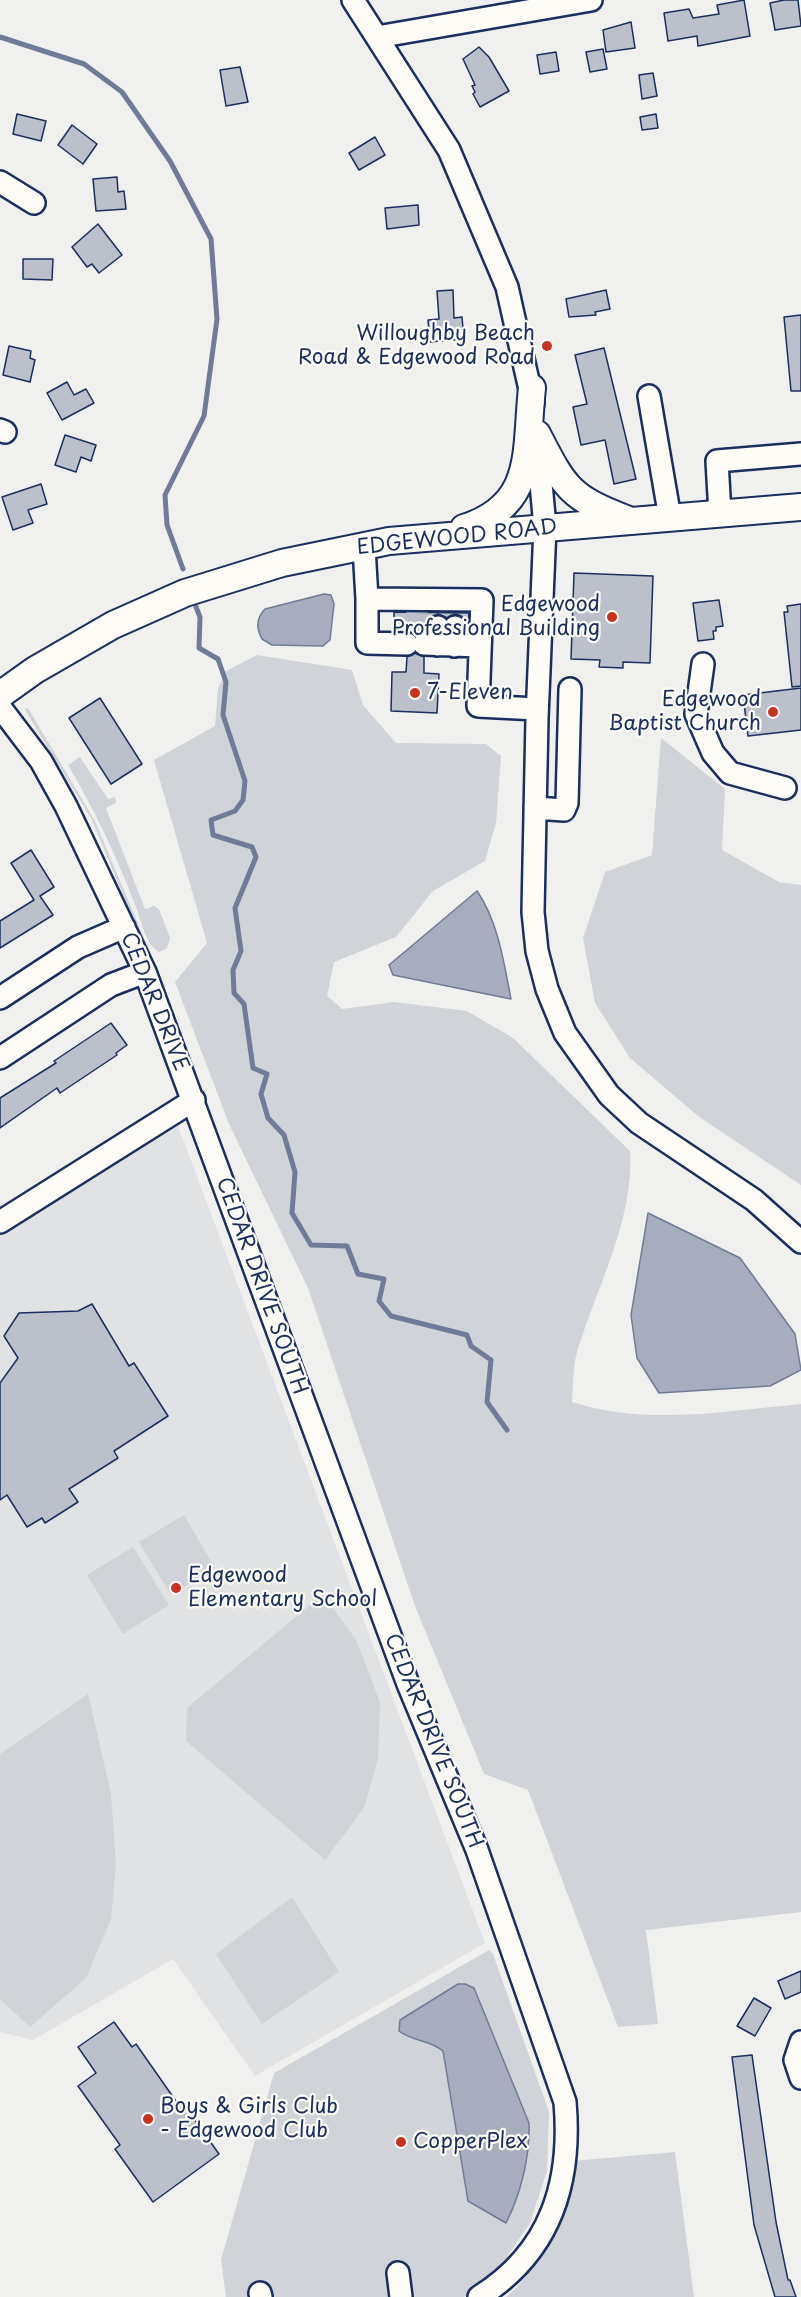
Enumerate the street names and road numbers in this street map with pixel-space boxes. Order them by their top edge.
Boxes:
street label: EDGEWOOD ROAD [356,515,558,561]
street label: CEDAR DRIVE [115,929,193,1075]
street label: CEDAR DRIVE SOUTH [210,1174,312,1398]
street label: CEDAR DRIVE SOUTH [378,1630,488,1852]

